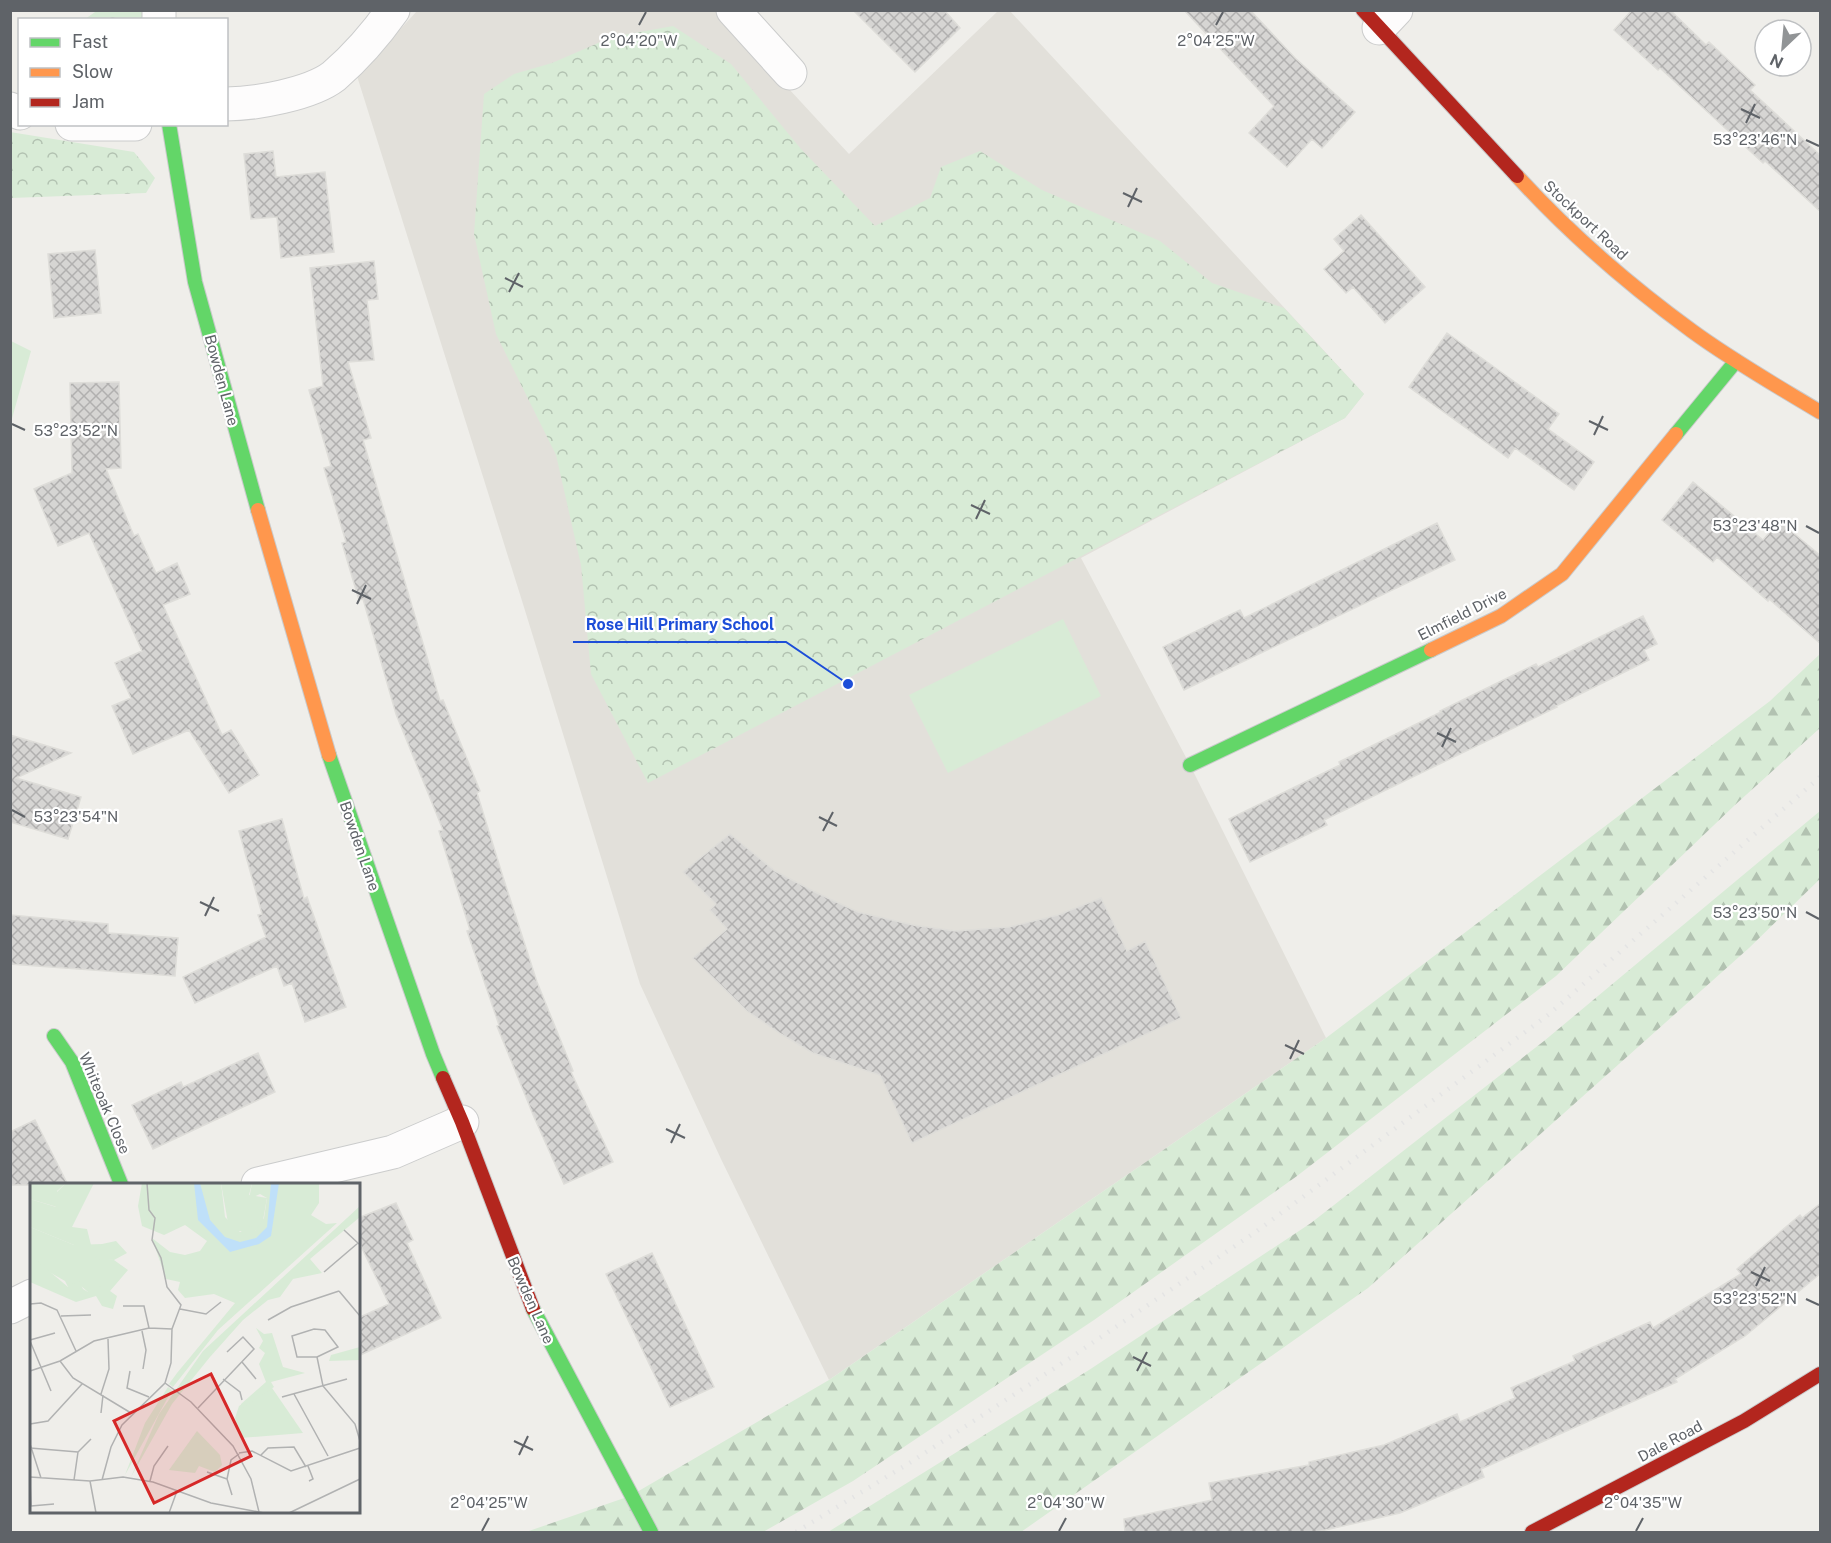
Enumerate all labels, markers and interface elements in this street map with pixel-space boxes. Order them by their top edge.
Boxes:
legend [18,18,228,126]
north arrow [1753,18,1813,78]
text: Fast [72,31,108,52]
text: 2°04'20"W [601,32,678,49]
text: 2°04'25"W [1177,32,1255,49]
text: N [1767,50,1786,72]
text: Slow [72,61,113,82]
text: Jam [72,91,105,112]
text: 53°23'46"N [1713,131,1797,148]
street label: Stockport Road [1541,177,1631,263]
street label: Bowden Lane [202,333,242,427]
text: 53°23'52"N [34,422,118,439]
text: 53°23'48"N [1713,517,1797,534]
street label: Elmfield Drive [1415,584,1509,644]
callout: Rose Hill Primary School [573,608,786,642]
text: Rose Hill Primary School [586,615,774,634]
street label: Bowden Lane [337,799,383,893]
text: 53°23'54"N [34,808,118,825]
text: 53°23'50"N [1713,904,1797,921]
street label: Whiteoak Close [76,1050,134,1156]
inset map [30,1183,360,1513]
street label: Bowden Lane [504,1254,558,1346]
text: 53°23'52"N [1713,1290,1797,1307]
street label: Dale Road [1635,1417,1705,1465]
text: 2°04'25"W [450,1494,528,1511]
text: 2°04'30"W [1027,1494,1105,1511]
text: 2°04'35"W [1604,1494,1682,1511]

